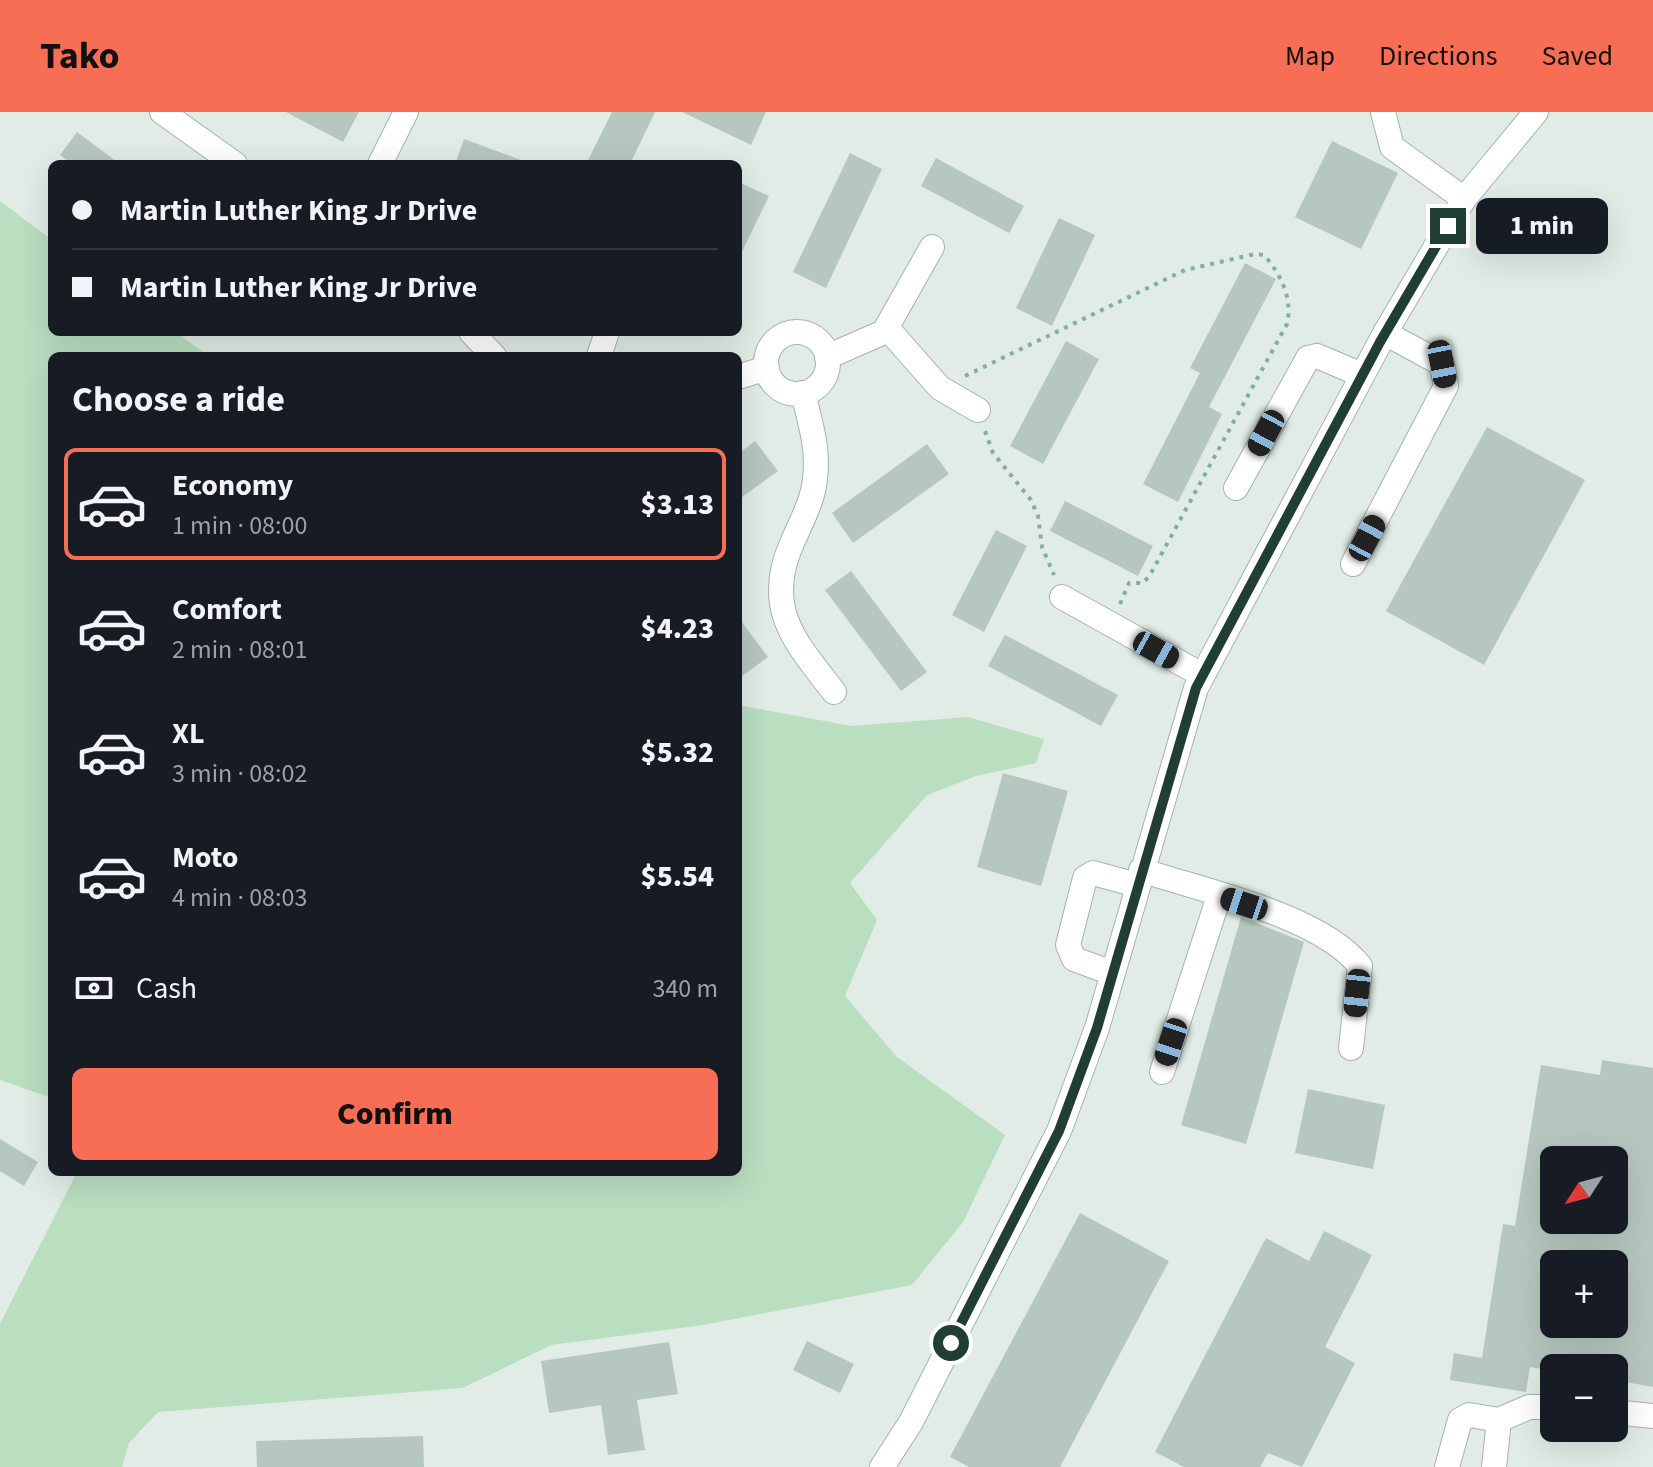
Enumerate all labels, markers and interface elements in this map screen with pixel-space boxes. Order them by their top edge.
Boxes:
text: Tako [40,29,120,83]
text: Map [1285,36,1335,76]
text: Directions [1379,36,1498,76]
text: Saved [1542,36,1613,76]
text: Martin Luther King Jr Drive [120,189,477,232]
callout: 1 min [1476,198,1608,254]
text: 1 min [1510,207,1574,244]
route end [1430,208,1466,244]
text: Martin Luther King Jr Drive [120,266,477,309]
car [1426,338,1458,390]
text: Choose a ride [72,374,285,425]
car [1244,406,1288,460]
text: Economy [172,464,293,507]
icon: car [76,468,148,540]
text: $3.13 [641,483,714,526]
text: 1 min · 08:00 [172,507,307,544]
car [1345,511,1389,565]
text: Comfort [172,588,282,631]
icon: car [76,592,148,664]
text: $4.23 [641,607,714,650]
car [1129,628,1183,672]
text: 2 min · 08:01 [172,631,307,668]
text: XL [172,712,205,755]
icon: car [76,716,148,788]
text: $5.32 [641,731,714,774]
text: 3 min · 08:02 [172,755,307,792]
text: Moto [172,836,238,879]
icon: car [76,840,148,912]
text: $5.54 [641,855,714,898]
text: 4 min · 08:03 [172,879,307,916]
car [1217,885,1271,923]
icon: cash [72,966,116,1010]
text: Cash [136,967,197,1010]
car [1343,968,1371,1018]
text: 340 m [652,970,718,1007]
car [1152,1015,1190,1069]
button: Confirm [72,1068,718,1160]
north arrow [1540,1146,1628,1234]
map controls [1540,1146,1628,1442]
button: + [1540,1250,1628,1338]
route start [933,1325,969,1361]
button: − [1540,1354,1628,1442]

